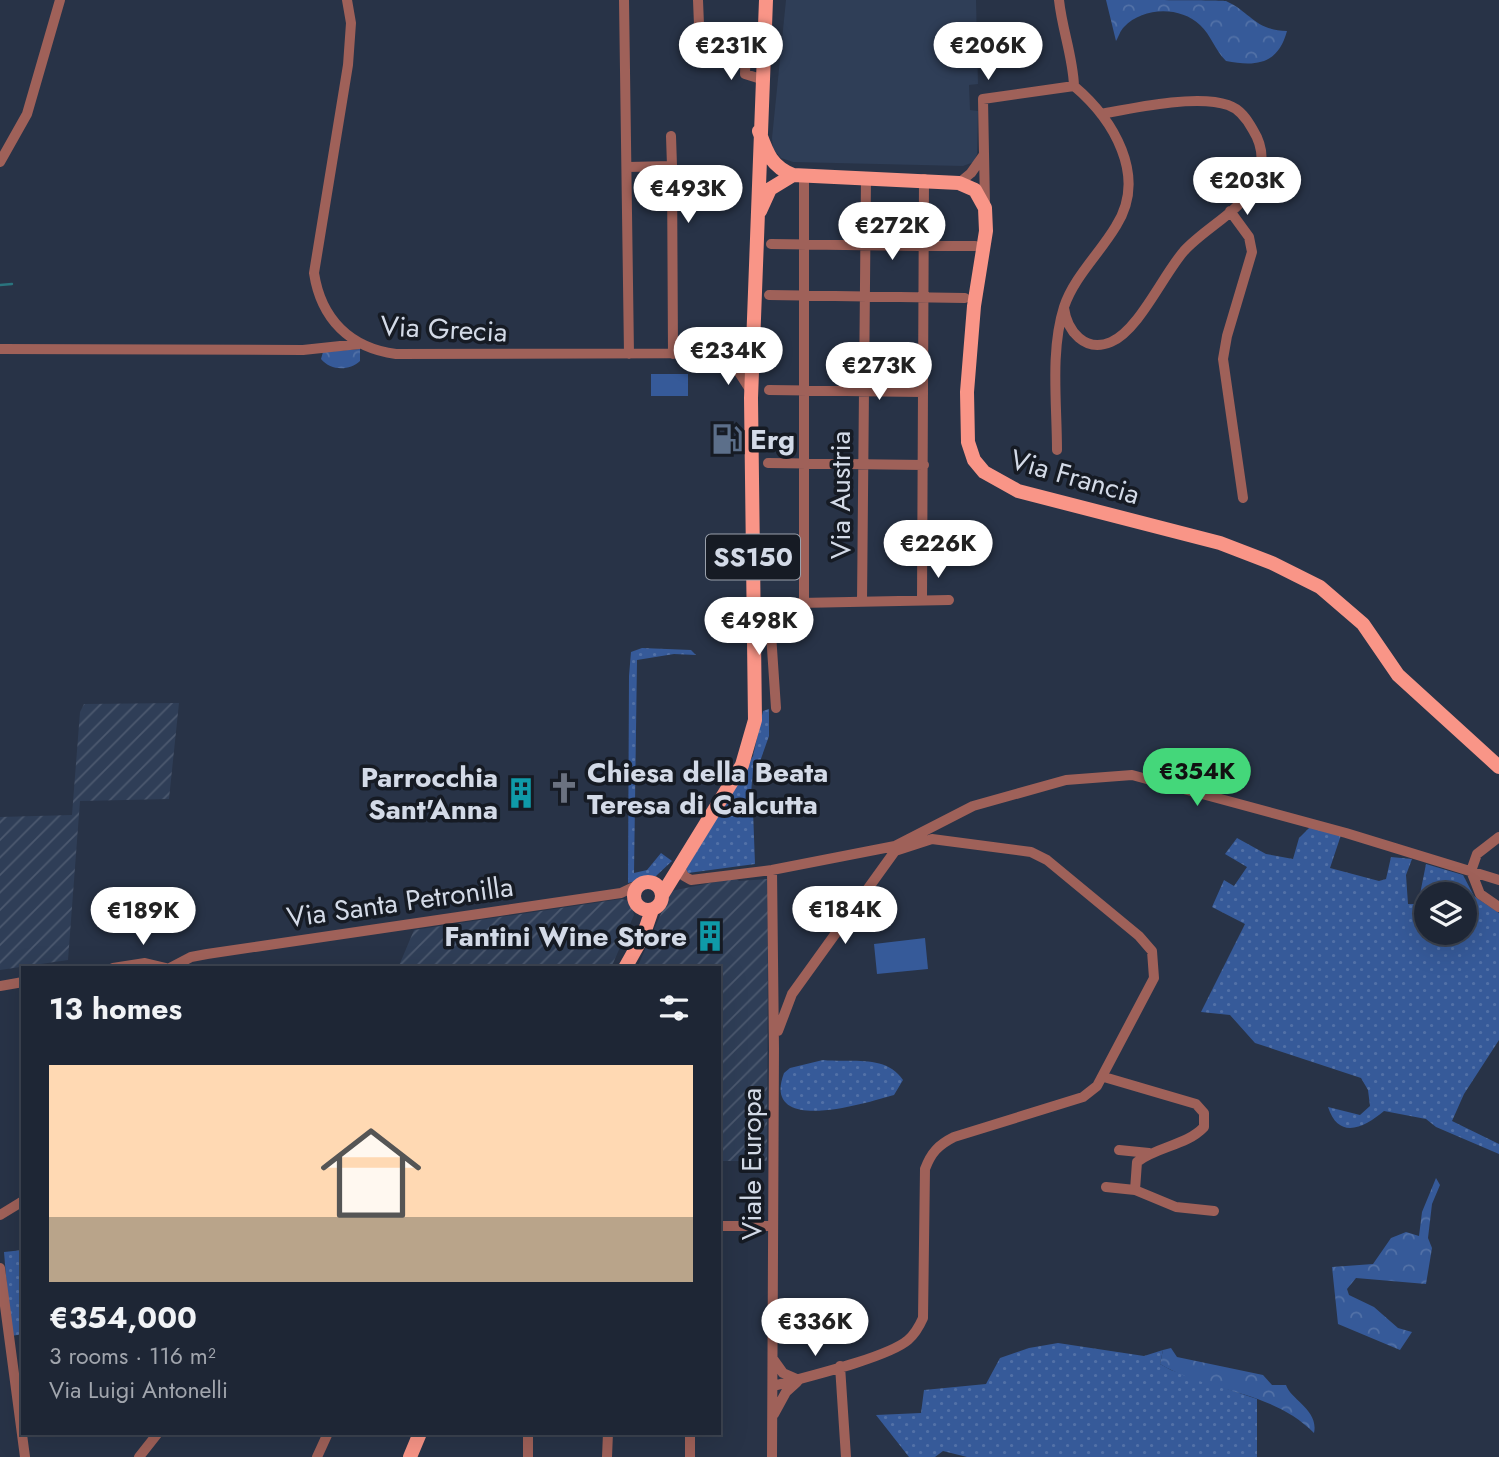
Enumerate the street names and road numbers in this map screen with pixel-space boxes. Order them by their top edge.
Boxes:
street label: Via Grecia [379,305,509,353]
street label: Via Austria [820,431,861,559]
street label: Via Francia [1005,439,1145,515]
road number: SS150 [706,534,800,580]
street label: Via Santa Petronilla [284,866,516,938]
street label: Viale Europa [731,1088,772,1240]

